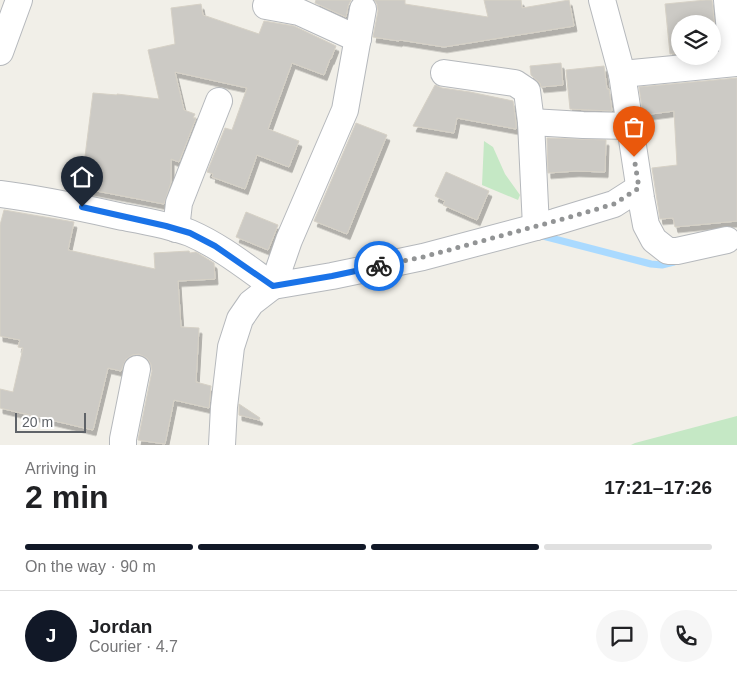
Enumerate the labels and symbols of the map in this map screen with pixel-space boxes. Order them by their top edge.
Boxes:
pin [613,106,655,157]
pin [61,156,103,207]
courier [354,241,404,291]
scale bar [15,410,86,433]

